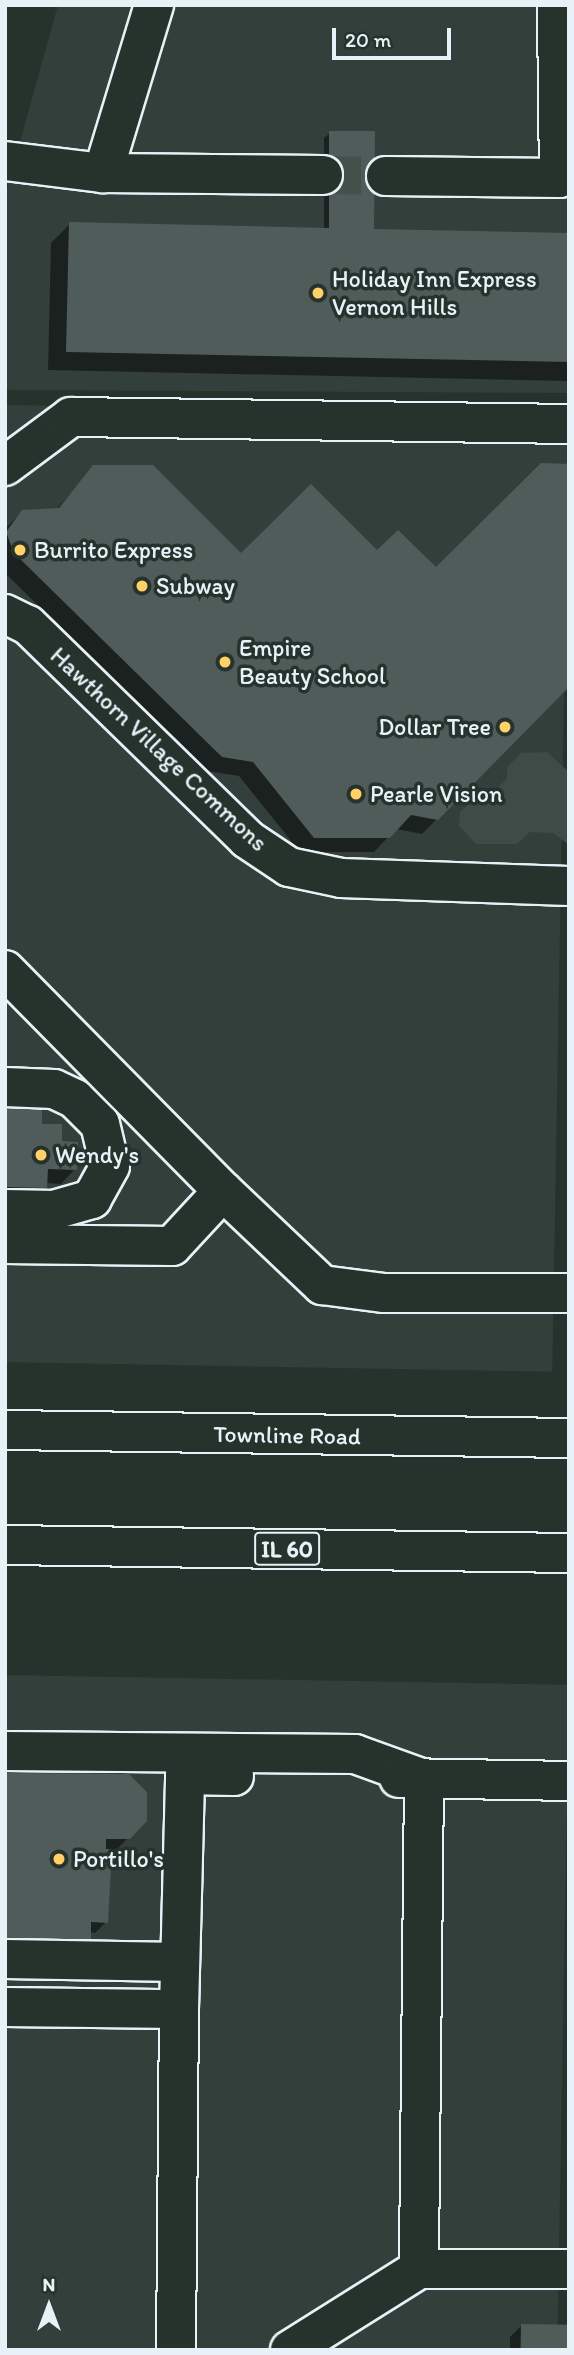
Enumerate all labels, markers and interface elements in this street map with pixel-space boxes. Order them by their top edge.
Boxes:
scale bar [336,14,455,58]
text: 20 m [345,27,391,52]
place label: Holiday Inn Express Vernon Hills [332,265,536,321]
marker: Holiday Inn Express Vernon Hills [310,285,326,301]
place label: Burrito Express [34,536,193,564]
marker: Burrito Express [12,542,28,558]
place label: Subway [156,572,235,600]
marker: Subway [134,578,150,594]
place label: Empire Beauty School [239,634,385,690]
street label: Hawthorn Village Commons [45,641,273,857]
marker: Empire Beauty School [217,654,233,670]
place label: Dollar Tree [378,713,491,741]
marker: Dollar Tree [497,719,513,735]
place label: Pearle Vision [370,780,502,808]
marker: Pearle Vision [348,786,364,802]
place label: Wendy's [55,1141,139,1169]
marker: Wendy's [33,1147,49,1163]
street label: Townline Road [213,1419,361,1451]
road number: IL 60 [254,1530,320,1568]
place label: Portillo's [73,1845,164,1873]
marker: Portillo's [51,1851,67,1867]
north arrow [14,2271,84,2341]
text: N [43,2273,55,2296]

